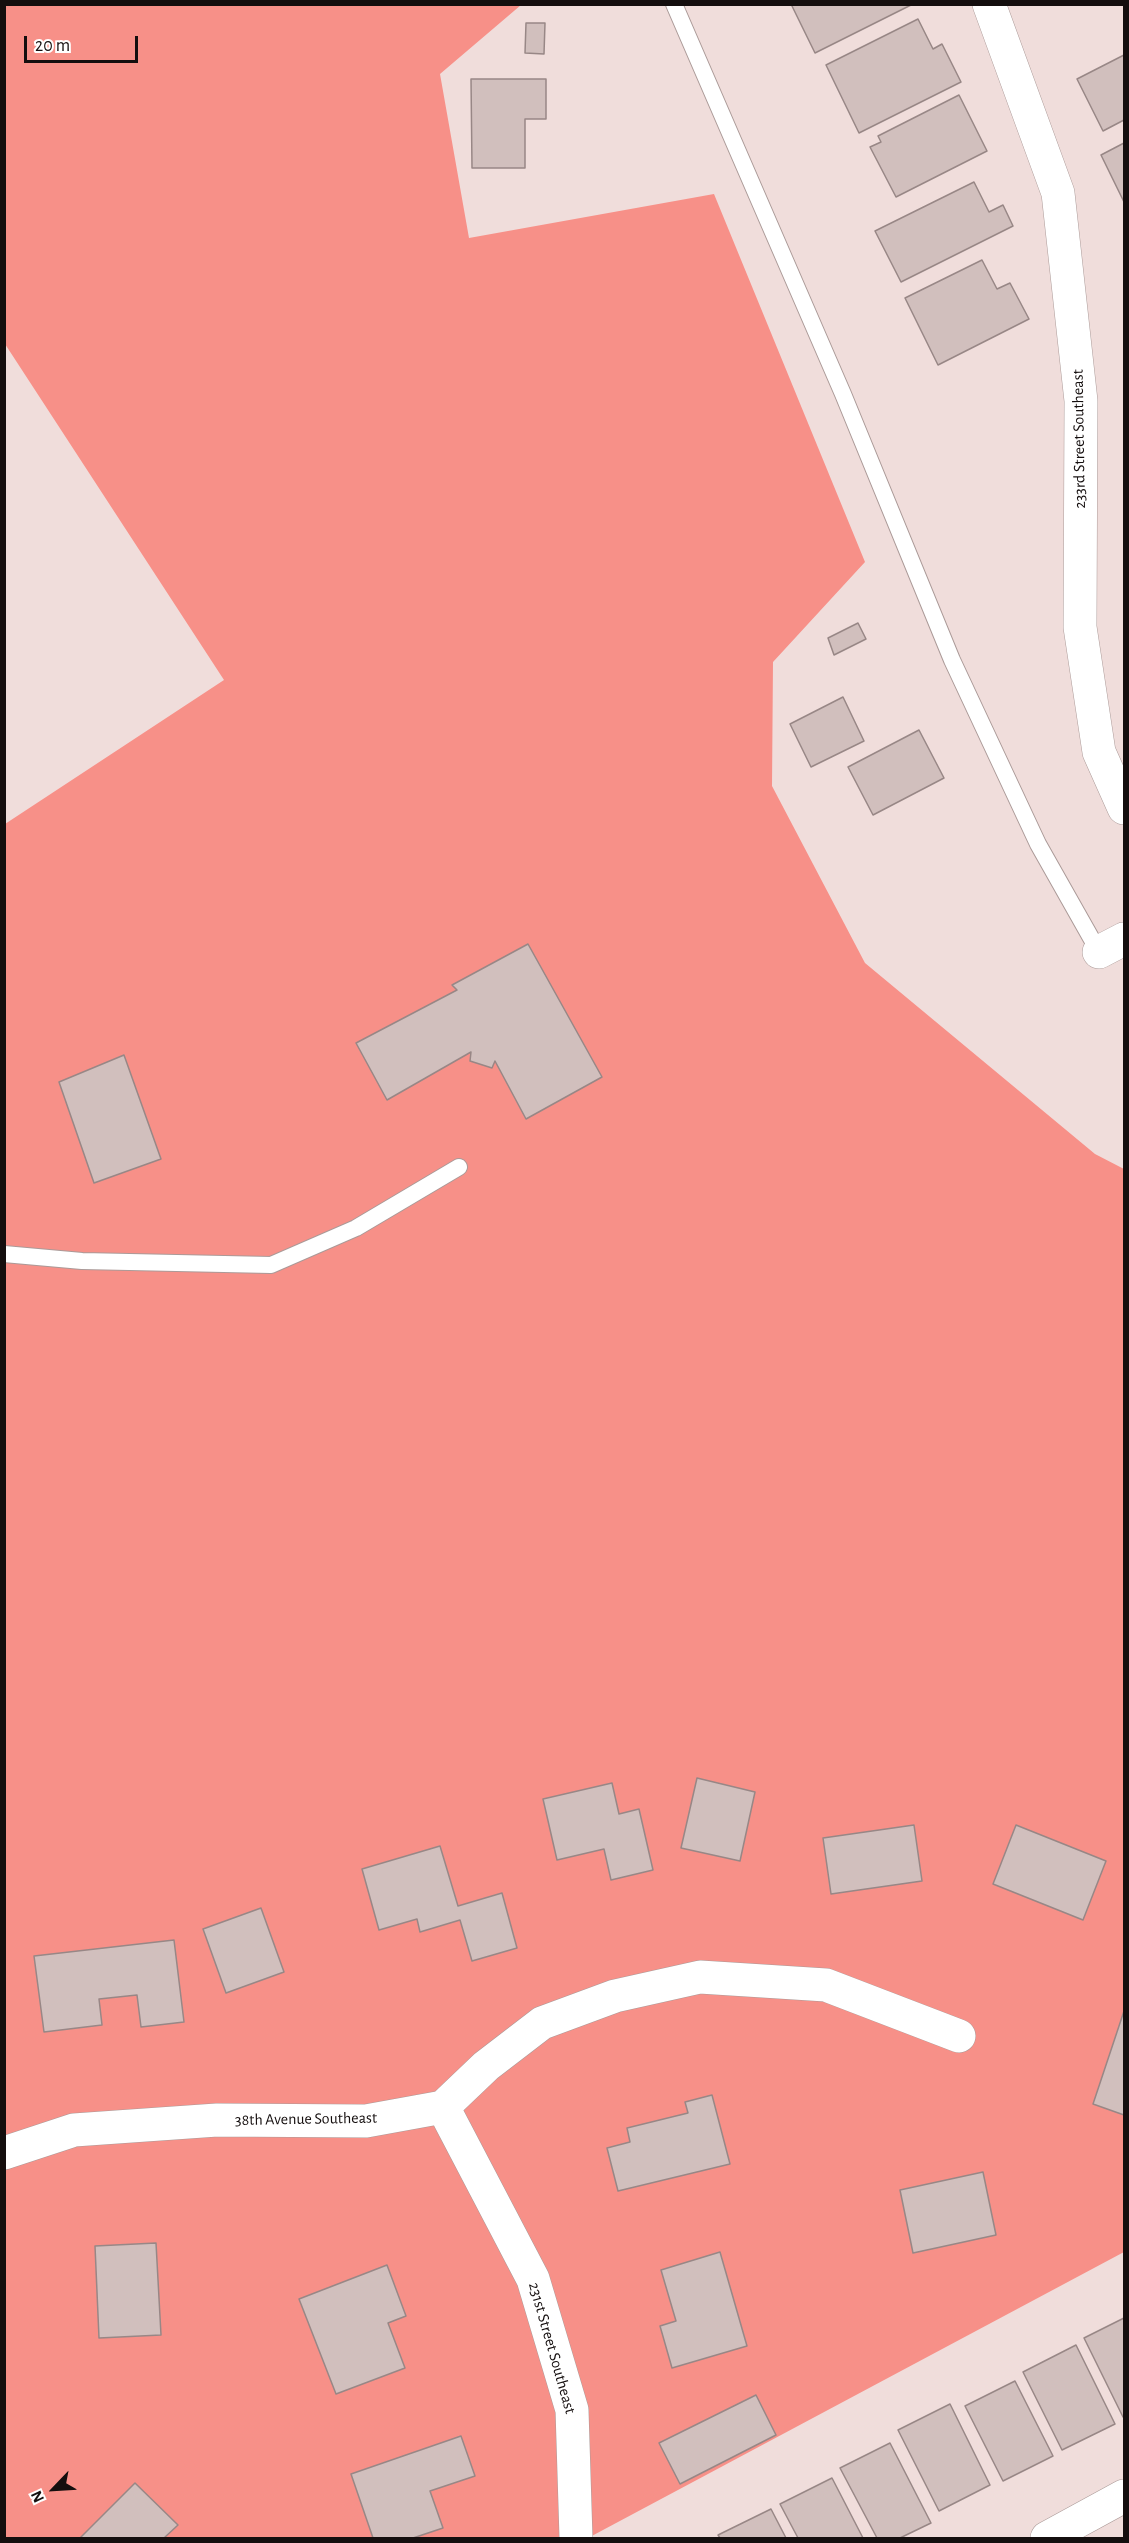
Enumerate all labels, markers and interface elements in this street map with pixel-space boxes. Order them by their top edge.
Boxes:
scale bar [27,24,141,62]
text: 20 m [35,37,70,55]
street label: 233rd Street Southeast [1068,369,1090,509]
street label: 38th Avenue Southeast [235,2108,377,2130]
street label: 231st Street Southeast [524,2280,580,2416]
north arrow [24,2459,84,2519]
text: N [28,2488,47,2505]

